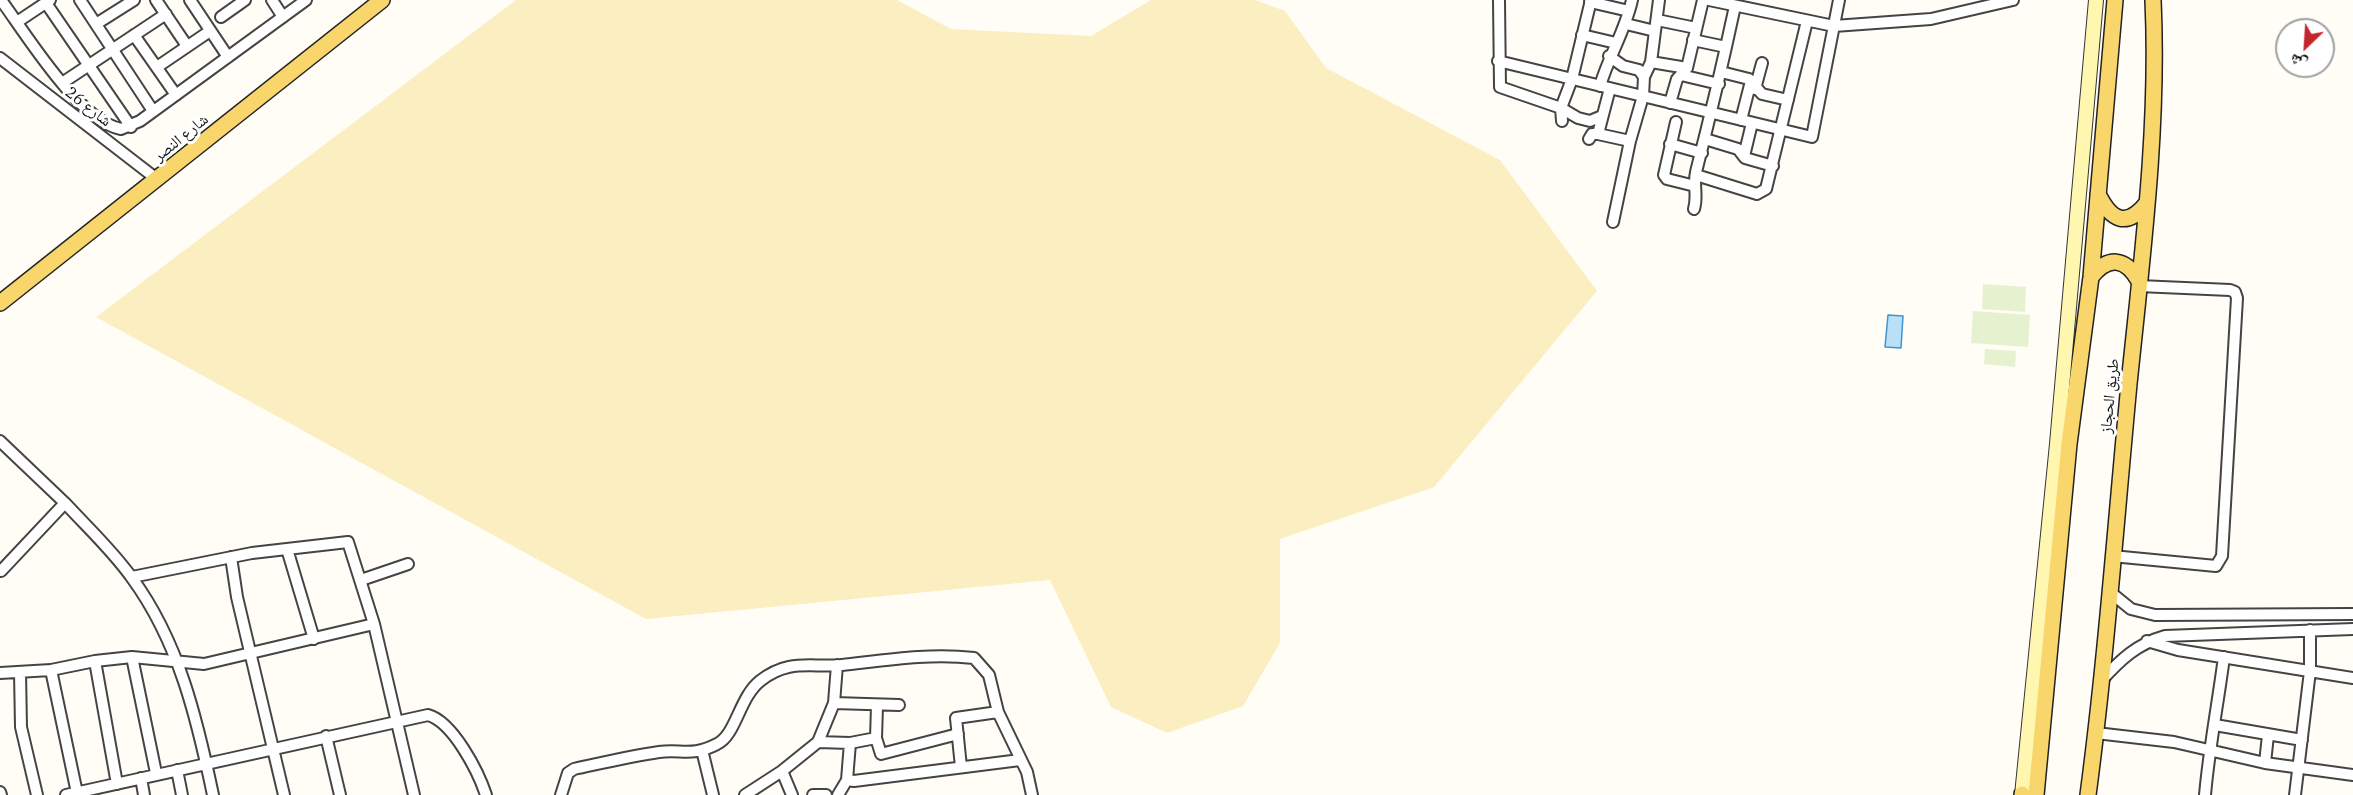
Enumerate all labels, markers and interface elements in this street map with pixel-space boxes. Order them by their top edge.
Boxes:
north arrow [2275,18,2335,78]
text: ش [2286,50,2310,75]
street label: شارع 26 [61,83,115,131]
street label: شارع النصر [150,110,212,166]
street label: طريق الحجاز [2097,358,2123,434]

